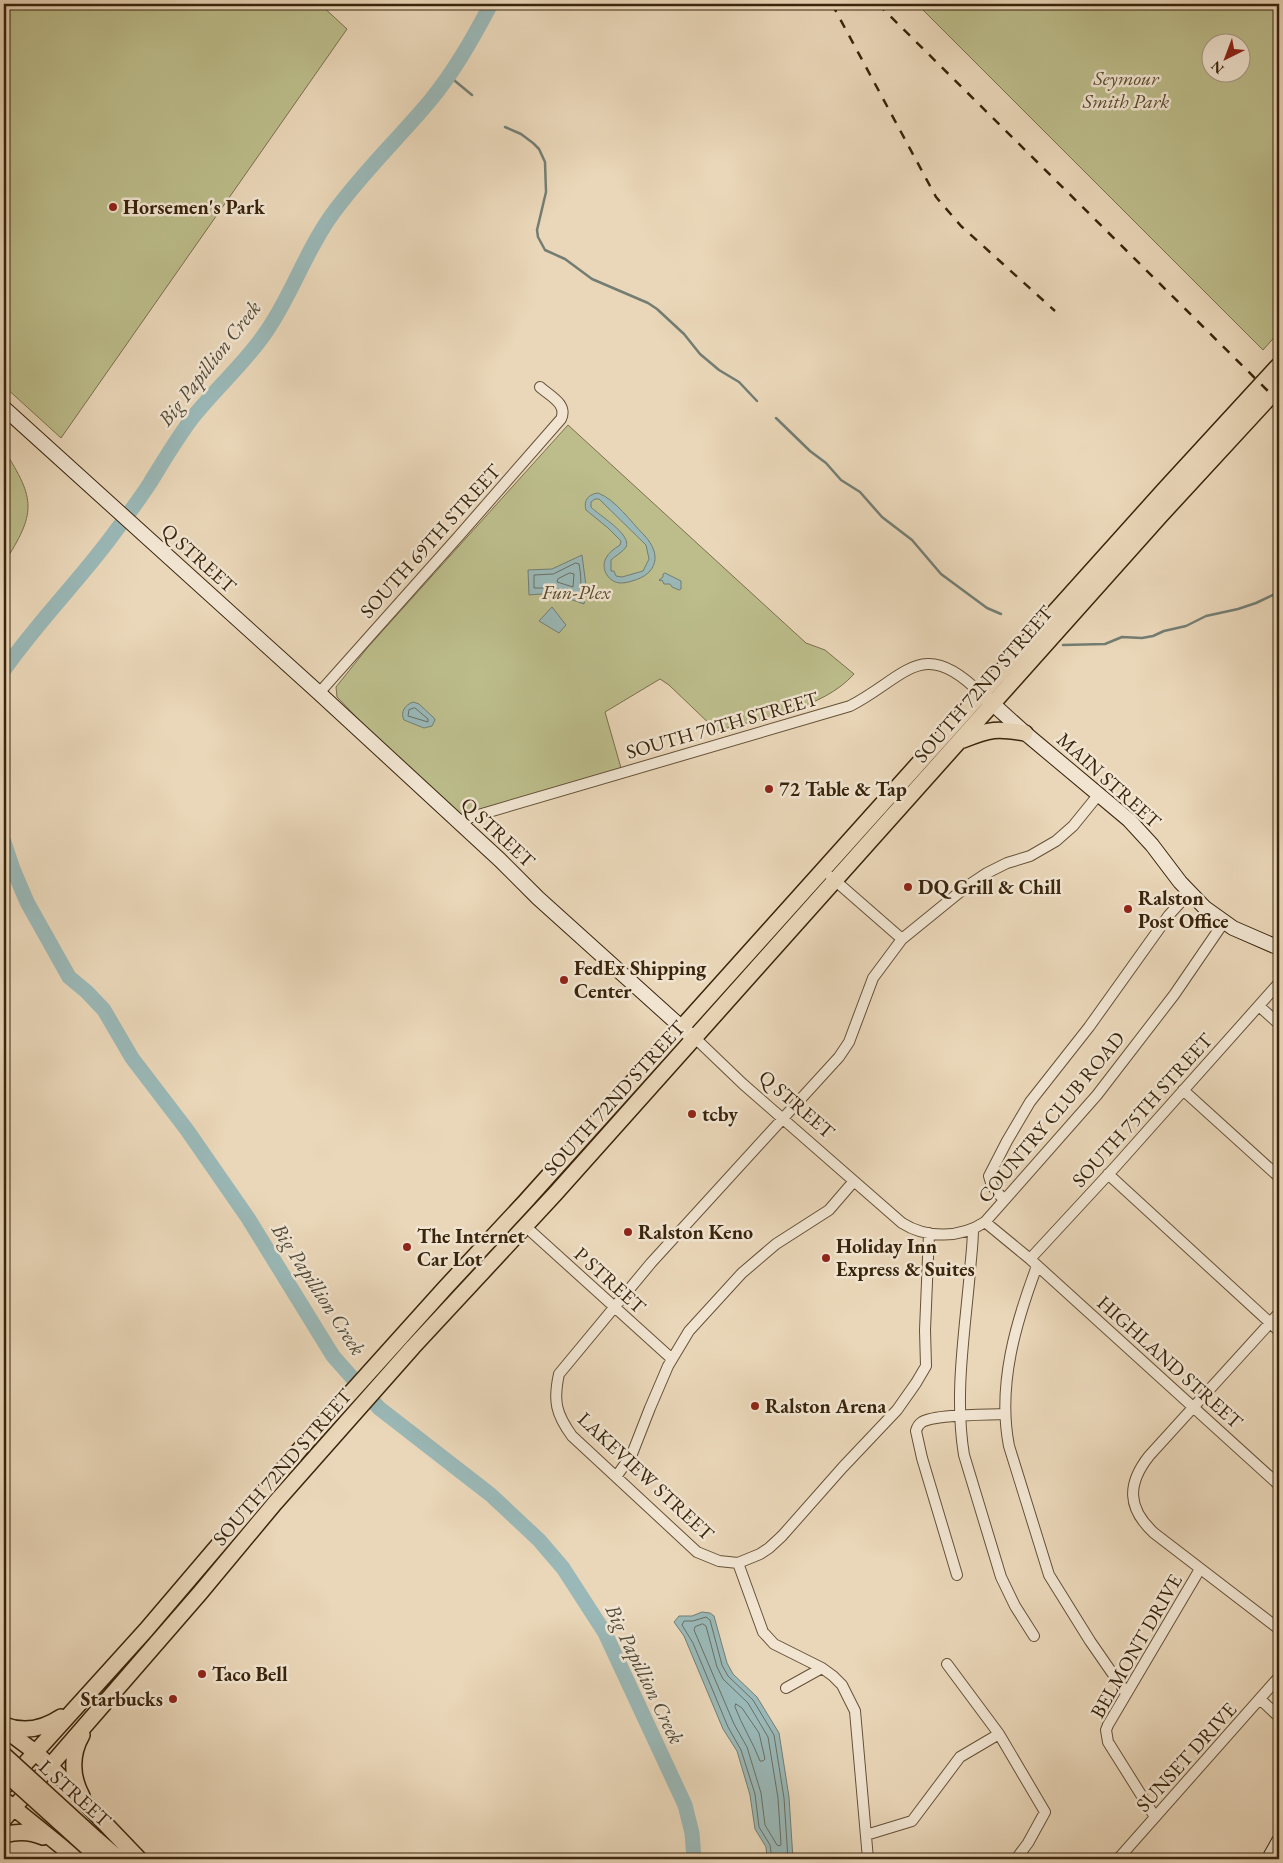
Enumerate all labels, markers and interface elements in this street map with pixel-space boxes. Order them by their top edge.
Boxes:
north arrow [1200,32,1250,82]
text: N [1207,57,1228,78]
park label: Seymour Smith Park [1082,65,1169,114]
place label: Horsemen's Park [123,194,266,220]
marker: Horsemen's Park [107,201,119,213]
water label: Big Papillion Creek [151,294,267,432]
street label: SOUTH 69TH STREET [354,458,507,624]
street label: Q STREET [156,517,242,599]
park label: Fun-Plex [541,579,612,605]
street label: SOUTH 72ND STREET [908,600,1059,768]
street label: SOUTH 70TH STREET [623,685,822,765]
street label: MAIN STREET [1051,726,1167,834]
place label: 72 Table & Tap [779,776,907,802]
marker: 72 Table & Tap [763,783,775,795]
street label: Q STREET [455,791,541,873]
place label: DQ Grill & Chill [918,874,1062,900]
marker: DQ Grill & Chill [902,881,914,893]
place label: Ralston Post Office [1138,885,1229,934]
marker: Ralston Post Office [1122,903,1134,915]
place label: FedEx Shipping Center [574,955,707,1004]
marker: FedEx Shipping Center [558,974,570,986]
street label: SOUTH 72ND STREET [537,1015,691,1181]
street label: COUNTRY CLUB ROAD [972,1026,1130,1208]
street label: SOUTH 75TH STREET [1066,1027,1219,1193]
street label: Q STREET [754,1064,841,1144]
place label: tcby [702,1101,738,1127]
marker: tcby [686,1108,698,1120]
water label: Big Papillion Creek [266,1217,372,1361]
place label: Ralston Keno [638,1219,753,1245]
place label: The Internet Car Lot [417,1223,525,1272]
marker: Ralston Keno [622,1226,634,1238]
place label: Holiday Inn Express & Suites [836,1233,975,1282]
marker: The Internet Car Lot [401,1241,413,1253]
street label: P STREET [569,1241,652,1319]
marker: Holiday Inn Express & Suites [820,1252,832,1264]
street label: HIGHLAND STREET [1092,1290,1249,1435]
street label: SOUTH 72ND STREET [207,1383,358,1551]
place label: Ralston Arena [765,1393,887,1419]
marker: Ralston Arena [749,1400,761,1412]
street label: LAKEVIEW STREET [572,1406,720,1546]
street label: BELMONT DRIVE [1084,1569,1188,1723]
water label: Big Papillion Creek [599,1599,691,1749]
place label: Taco Bell [212,1661,288,1687]
marker: Taco Bell [196,1668,208,1680]
place label: Starbucks [81,1686,163,1712]
marker: Starbucks [167,1693,179,1705]
street label: SUNSET DRIVE [1130,1697,1242,1817]
street label: L STREET [33,1754,117,1833]

